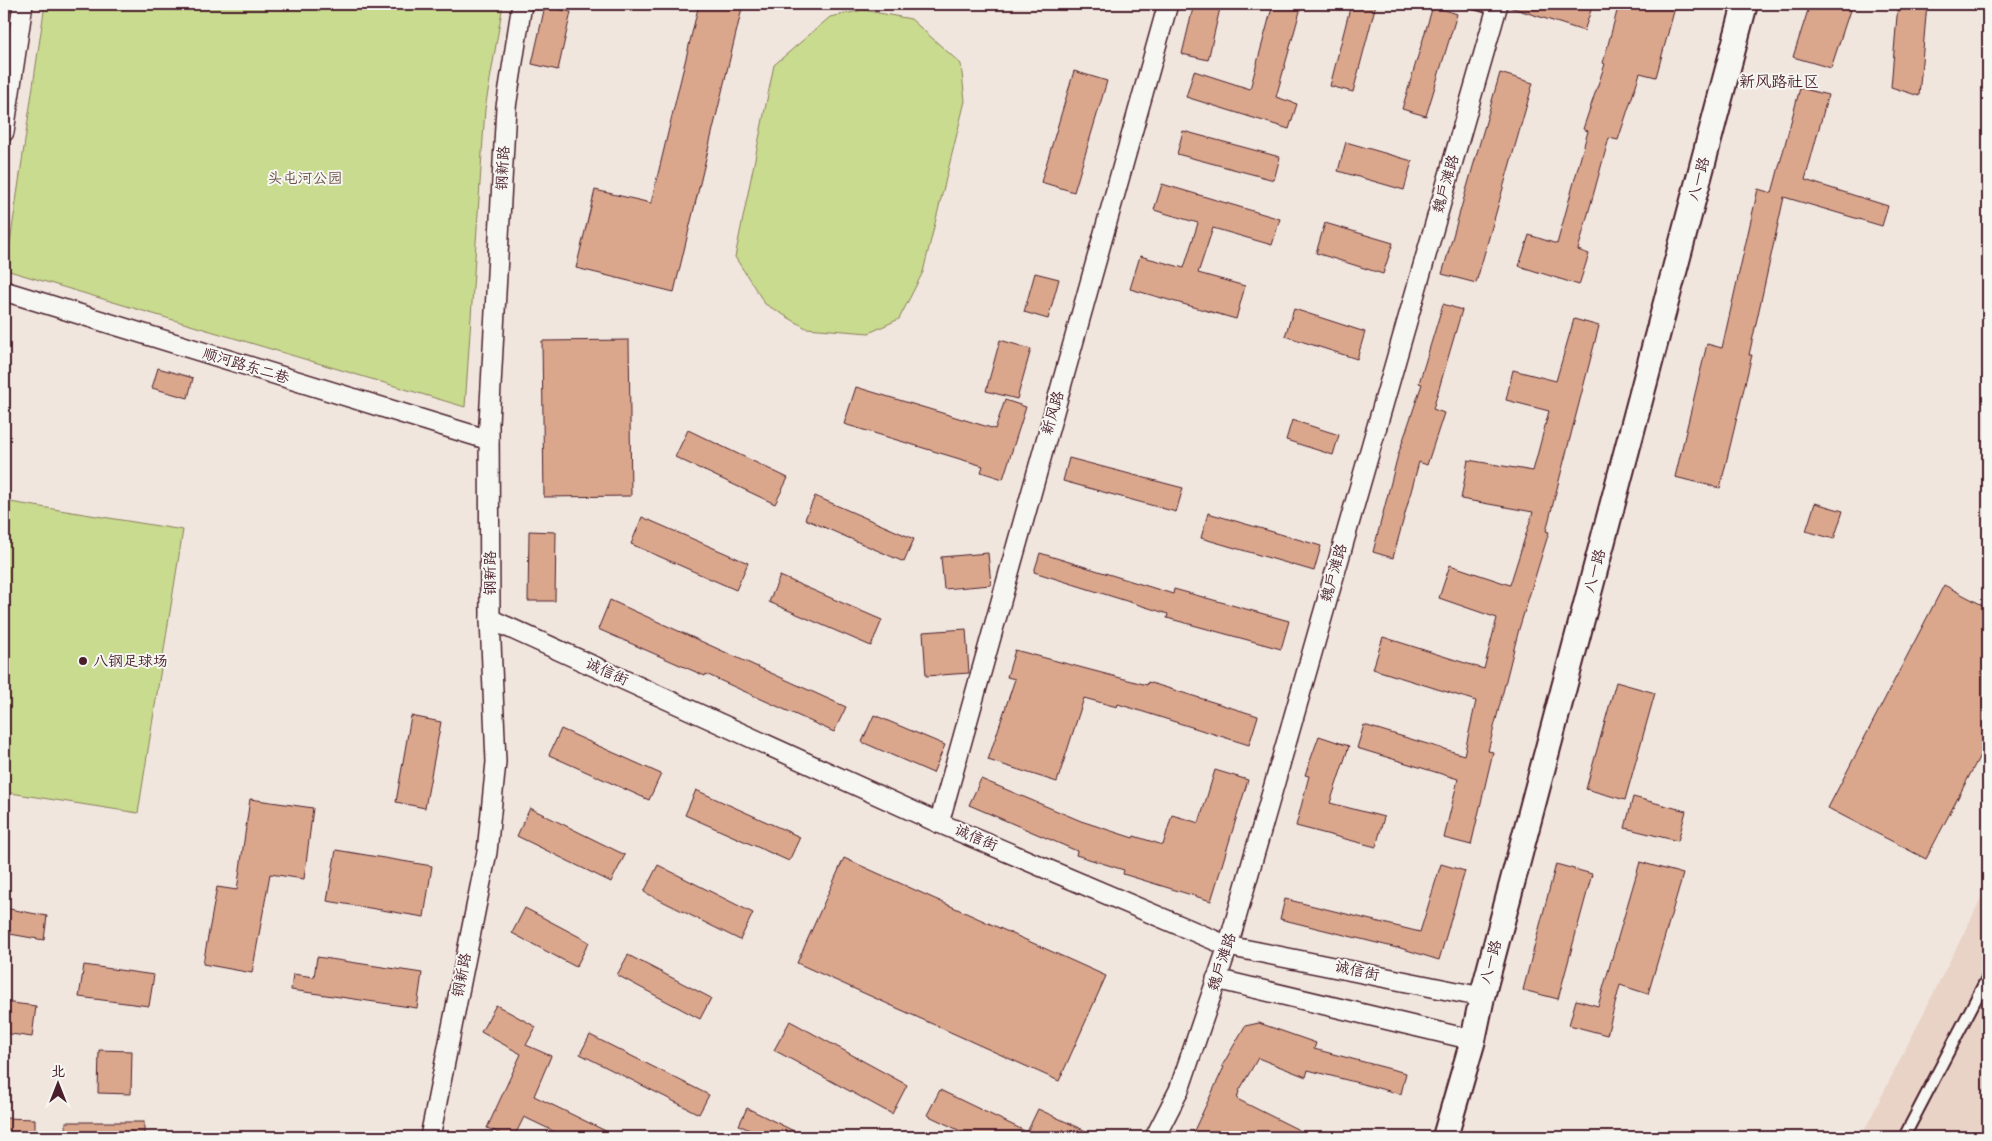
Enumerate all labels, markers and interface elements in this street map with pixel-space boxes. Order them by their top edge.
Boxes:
district label: 新风路社区 [1739,72,1819,92]
street label: 钢新路 [492,145,514,191]
street label: 魏户滩路 [1429,153,1463,215]
street label: 八一路 [1684,155,1714,203]
park label: 头屯河公园 [267,169,343,188]
street label: 顺河路东二巷 [200,344,292,388]
street label: 新风路 [1038,389,1068,437]
street label: 魏户滩路 [1317,542,1351,604]
street label: 八一路 [1580,547,1610,595]
street label: 钢新路 [481,550,500,596]
place label: 八钢足球场 [93,652,168,671]
street label: 诚信街 [583,654,631,690]
marker: 八钢足球场 [77,655,89,667]
street label: 诚信街 [952,820,1000,856]
street label: 魏户滩路 [1204,931,1240,993]
street label: 八一路 [1476,938,1506,986]
street label: 钢新路 [448,951,476,999]
street label: 诚信街 [1333,957,1381,985]
north arrow [32,1058,82,1108]
text: 北 [51,1063,65,1080]

